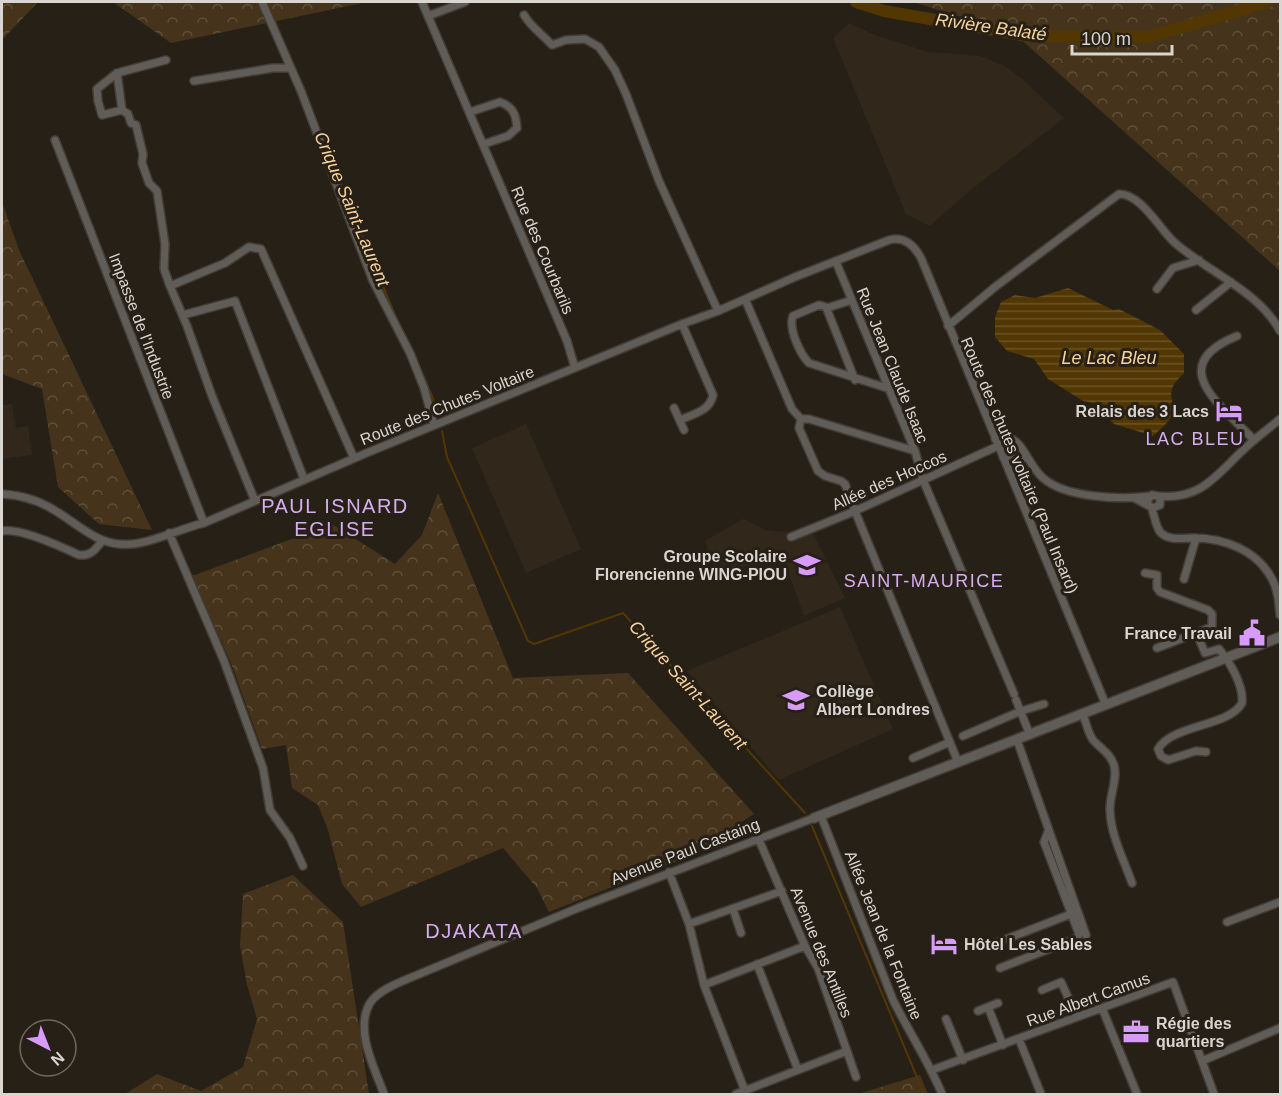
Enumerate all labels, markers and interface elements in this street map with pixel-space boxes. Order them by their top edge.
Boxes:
water label: Rivière Balaté [934,9,1048,45]
scale bar [1072,18,1172,56]
text: 100 m [1081,29,1131,49]
water label: Crique Saint-Laurent [310,129,394,290]
street label: Rue des Courbarils [508,184,577,317]
street label: Impasse de l'Industrie [106,251,177,402]
street label: Rue Jean Claude Isaac [854,285,932,445]
street label: Route des chutes voltaire (Paul Insard) [958,335,1081,596]
water label: Le Lac Bleu [1061,348,1157,368]
street label: Route des Chutes Voltaire [358,363,537,448]
hotel icon: Relais des 3 Lacs [1214,396,1244,426]
place label: Relais des 3 Lacs [1076,403,1209,420]
district label: LAC BLEU [1145,429,1245,449]
street label: Allée des Hoccos [829,448,949,513]
district label: PAUL ISNARD EGLISE [261,495,409,540]
place label: Groupe Scolaire Florencienne WING-PIOU [595,548,787,583]
school or university icon: Groupe Scolaire Florencienne WING-PIOU [792,550,822,580]
district label: SAINT-MAURICE [844,571,1004,591]
water label: Crique Saint-Laurent [625,617,752,754]
public building icon: France Travail [1237,618,1267,648]
place label: France Travail [1124,625,1232,642]
place label: Collège Albert Londres [816,683,930,718]
school or university icon: Collège Albert Londres [781,685,811,715]
street label: Avenue Paul Castaing [608,815,762,888]
street label: Allée Jean de la Fontaine [842,848,925,1022]
street label: Avenue des Antilles [788,884,856,1020]
district label: DJAKATA [425,920,523,942]
hotel icon: Hôtel Les Sables [929,929,959,959]
place label: Hôtel Les Sables [964,936,1092,953]
street label: Rue Albert Camus [1024,969,1152,1030]
place label: Régie des quartiers [1156,1015,1232,1050]
office icon: Régie des quartiers [1121,1017,1151,1047]
north arrow [18,1018,78,1078]
text: N [48,1049,68,1069]

